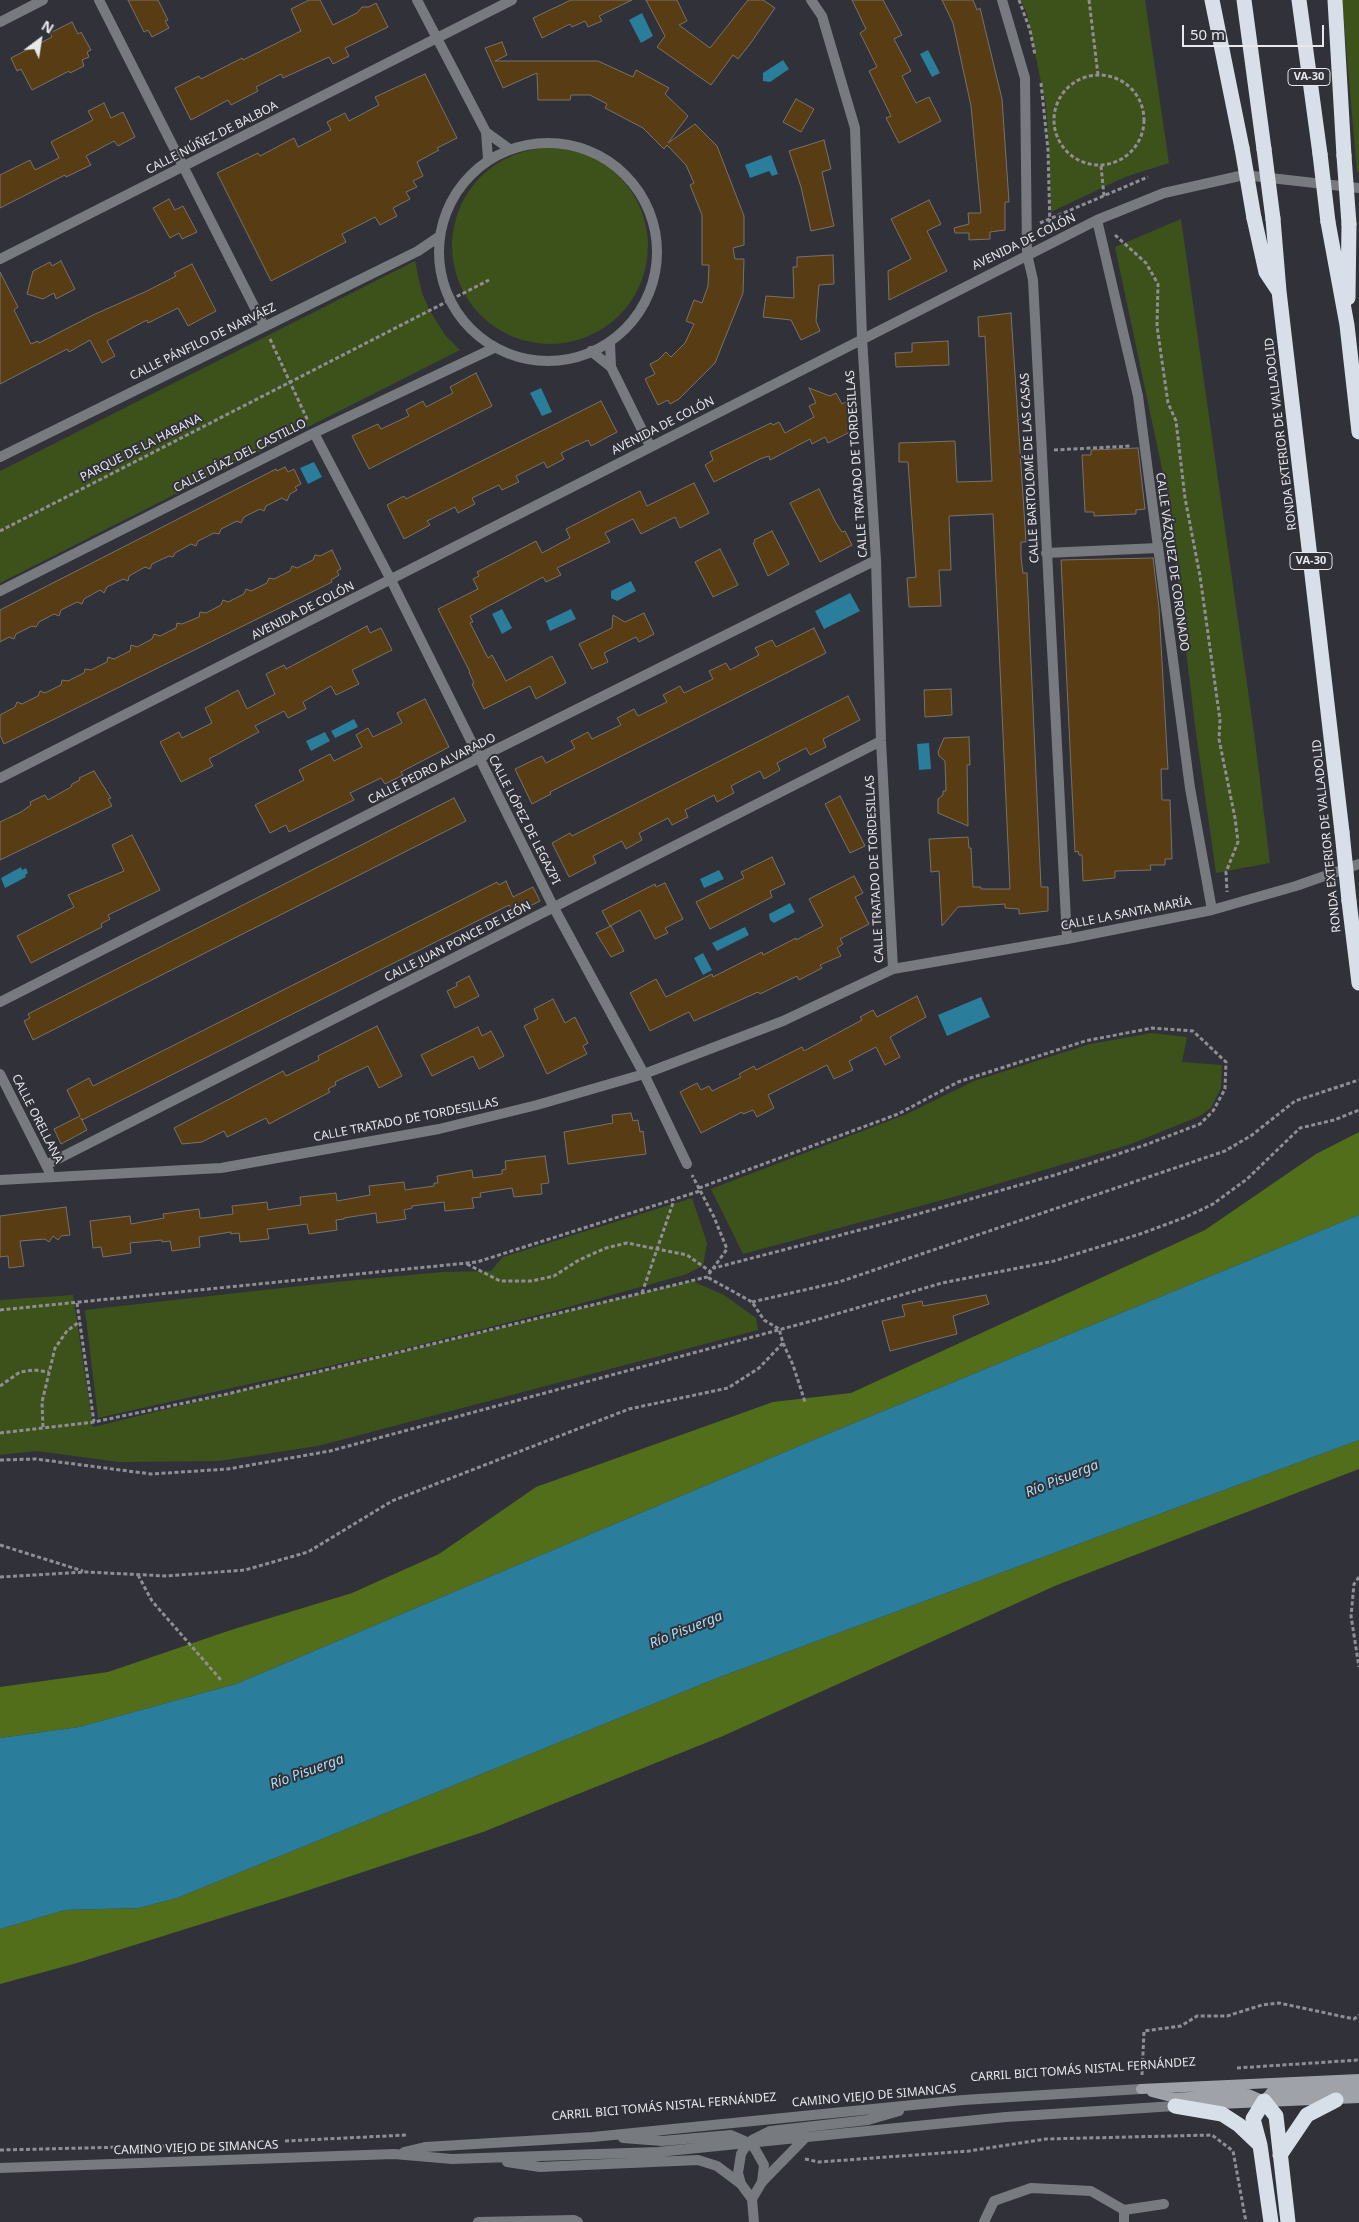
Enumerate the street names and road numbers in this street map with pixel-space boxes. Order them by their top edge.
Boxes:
road number: VA-30 [1288,68,1330,86]
street label: CALLE NÚÑEZ DE BALBOA [144,98,280,178]
street label: AVENIDA DE COLÓN [970,211,1078,273]
street label: CALLE PÁNFILO DE NARVÁEZ [128,300,278,384]
street label: RONDA EXTERIOR DE VALLADOLID [1262,337,1300,531]
street label: CALLE TRATADO DE TORDESILLAS [843,370,871,558]
street label: CALLE BARTOLOMÉ DE LAS CASAS [1018,372,1042,564]
street label: AVENIDA DE COLÓN [609,394,717,458]
street label: PARQUE DE LA HABANA [78,411,204,485]
street label: CALLE DÍAZ DEL CASTILLO [171,416,309,496]
street label: CALLE VÁZQUEZ DE CORONADO [1152,472,1192,652]
road number: VA-30 [1290,552,1332,570]
street label: AVENIDA DE COLÓN [249,579,357,643]
street label: CALLE PEDRO ALVARADO [366,730,498,808]
street label: RONDA EXTERIOR DE VALLADOLID [1310,739,1344,933]
street label: CALLE LÓPEZ DE LEGAZPI [485,753,563,887]
street label: CALLE TRATADO DE TORDESILLAS [863,775,887,963]
street label: CALLE LA SANTA MARÍA [1060,894,1192,934]
street label: CALLE JUAN PONCE DE LEÓN [382,899,534,985]
street label: CALLE ORELLANA [8,1072,66,1166]
street label: CALLE TRATADO DE TORDESILLAS [312,1095,500,1145]
street label: CARRIL BICI TOMÁS NISTAL FERNÁNDEZ [970,2055,1196,2085]
street label: CAMINO VIEJO DE SIMANCAS [791,2082,957,2110]
street label: CARRIL BICI TOMÁS NISTAL FERNÁNDEZ [551,2090,777,2124]
street label: CAMINO VIEJO DE SIMANCAS [113,2138,279,2158]

